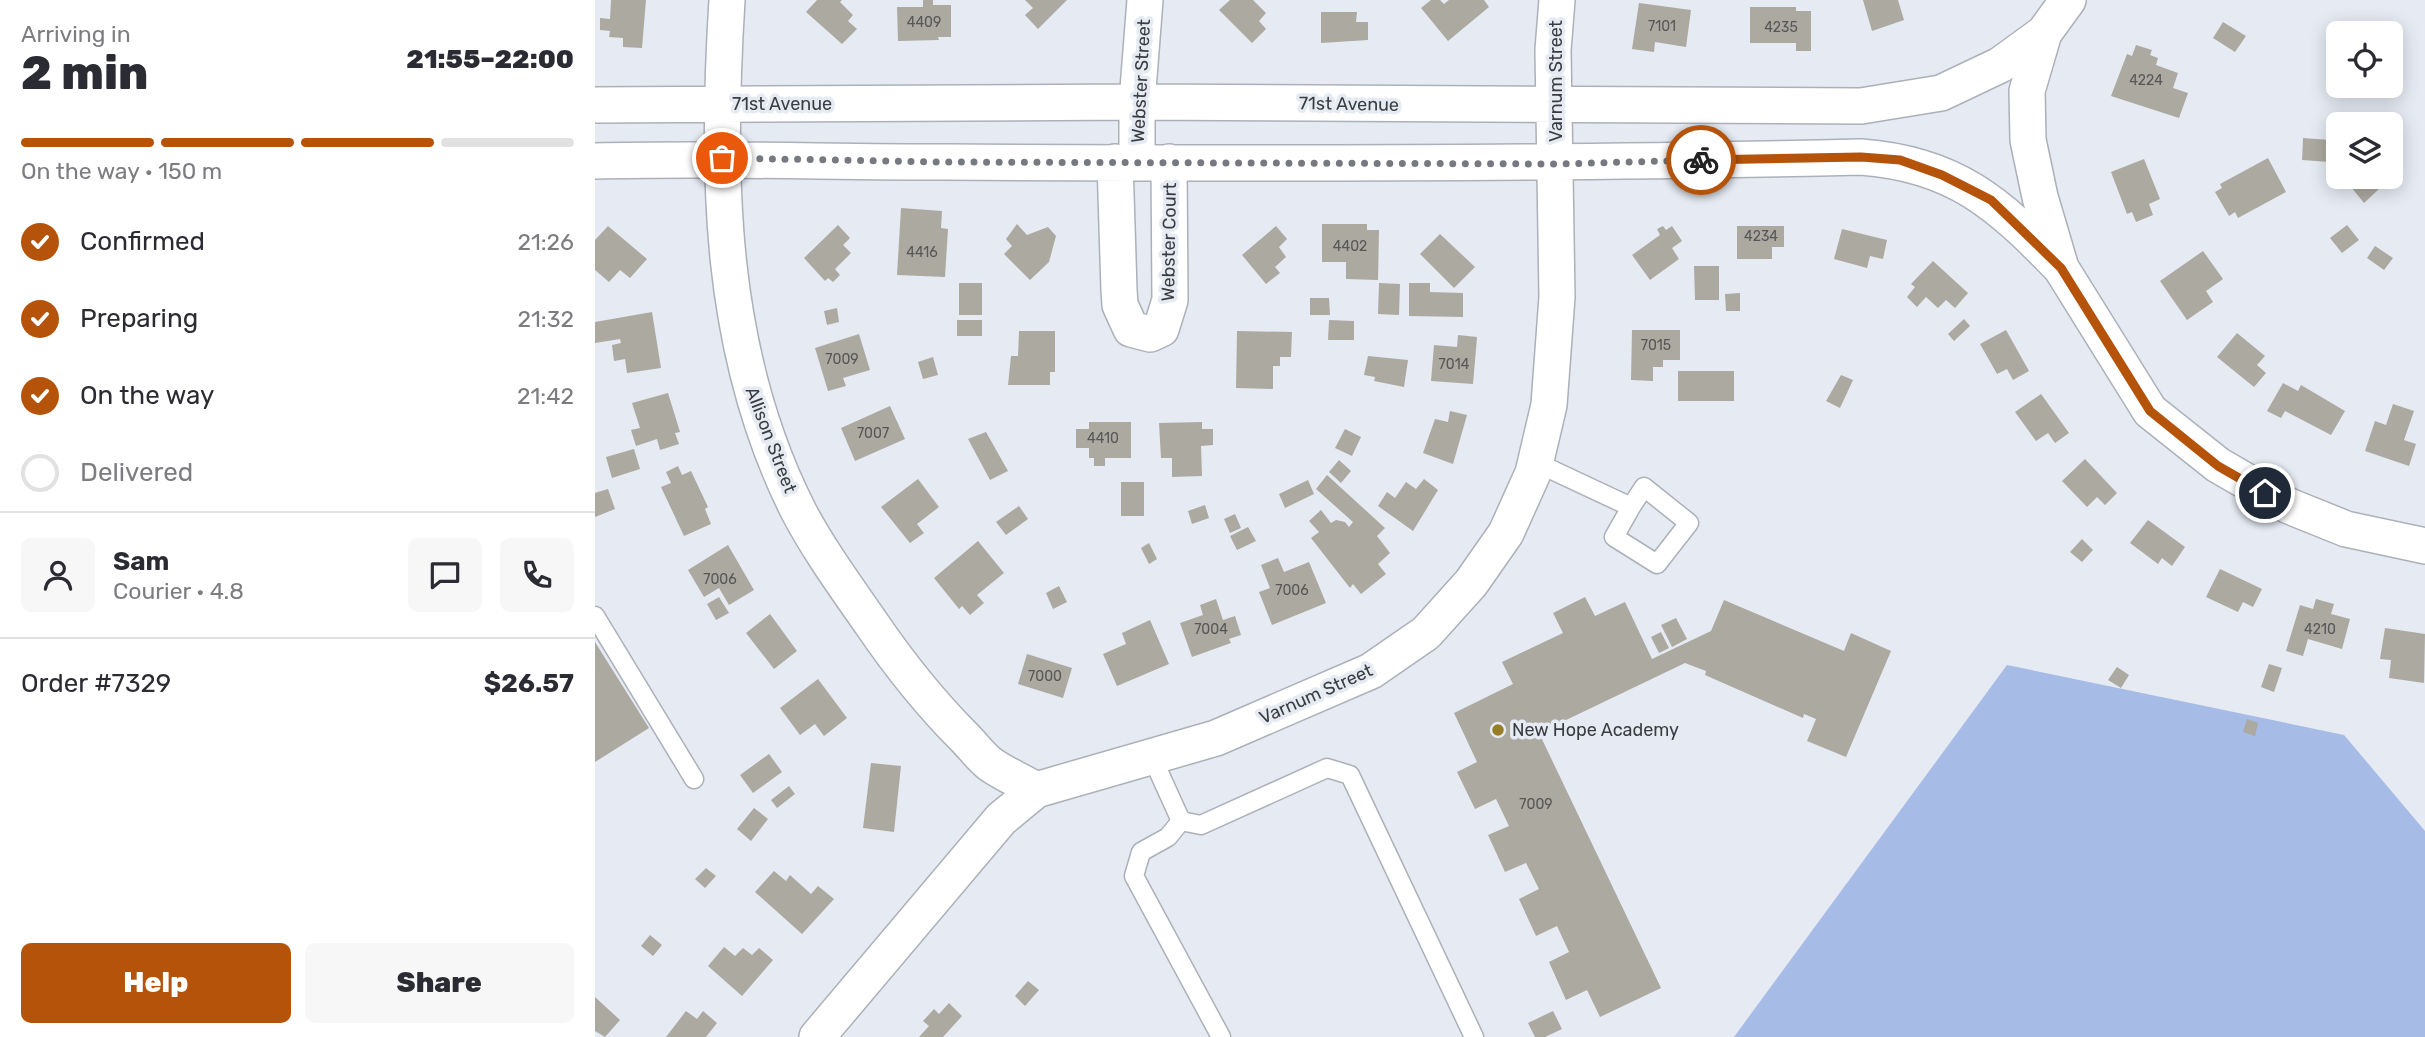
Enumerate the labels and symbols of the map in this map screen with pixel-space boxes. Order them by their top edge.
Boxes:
house number: 4409 [907,14,941,31]
house number: 7101 [1648,18,1676,35]
street label: Webster Street [1127,19,1155,143]
house number: 4235 [1764,19,1798,36]
street label: Varnum Street [1545,20,1567,142]
house number: 4224 [2129,72,2163,89]
street label: 71st Avenue [1299,92,1399,116]
street label: 71st Avenue [732,93,832,115]
courier [1666,125,1736,195]
pin [692,128,752,188]
street label: Webster Court [1157,182,1181,302]
house number: 4234 [1744,228,1778,245]
house number: 4402 [1333,238,1367,255]
house number: 4416 [906,244,938,261]
house number: 7015 [1641,337,1671,354]
house number: 7009 [825,351,859,368]
house number: 7014 [1439,356,1470,373]
street label: Allison Street [741,384,801,496]
house number: 7007 [857,425,889,442]
house number: 4410 [1087,430,1119,447]
pin [2235,463,2295,523]
house number: 7006 [703,571,737,588]
house number: 7006 [1275,582,1309,599]
house number: 7004 [1194,621,1228,638]
house number: 4210 [2304,621,2336,638]
street label: Varnum Street [1256,659,1376,729]
house number: 7000 [1028,668,1062,685]
place label: New Hope Academy [1512,719,1679,741]
marker: New Hope Academy [1490,722,1506,738]
house number: 7009 [1519,796,1553,813]

